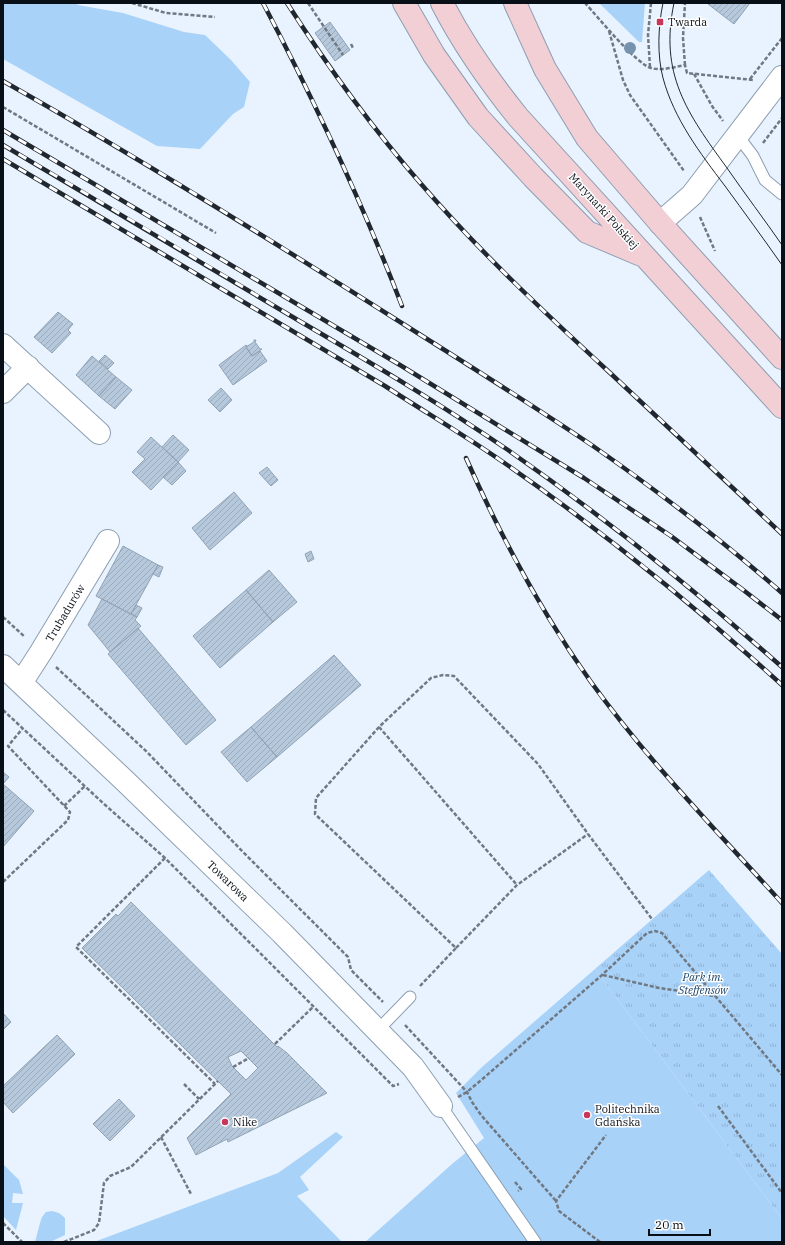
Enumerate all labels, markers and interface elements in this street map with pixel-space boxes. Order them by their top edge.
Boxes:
place label: Twarda [668,15,707,29]
marker: Twarda [655,17,665,27]
street label: Marynarki Polskiej [566,170,642,252]
street label: Trubadurów [42,581,88,644]
street label: Towarowa [204,858,252,904]
park label: Park im. Steffensów [677,970,729,997]
place label: Politechnika Gdańska [595,1102,660,1129]
marker: Politechnika Gdańska [582,1110,592,1120]
place label: Nike [233,1115,257,1129]
marker: Nike [220,1117,230,1127]
scale bar [649,1211,710,1237]
text: 20 m [655,1217,684,1232]

